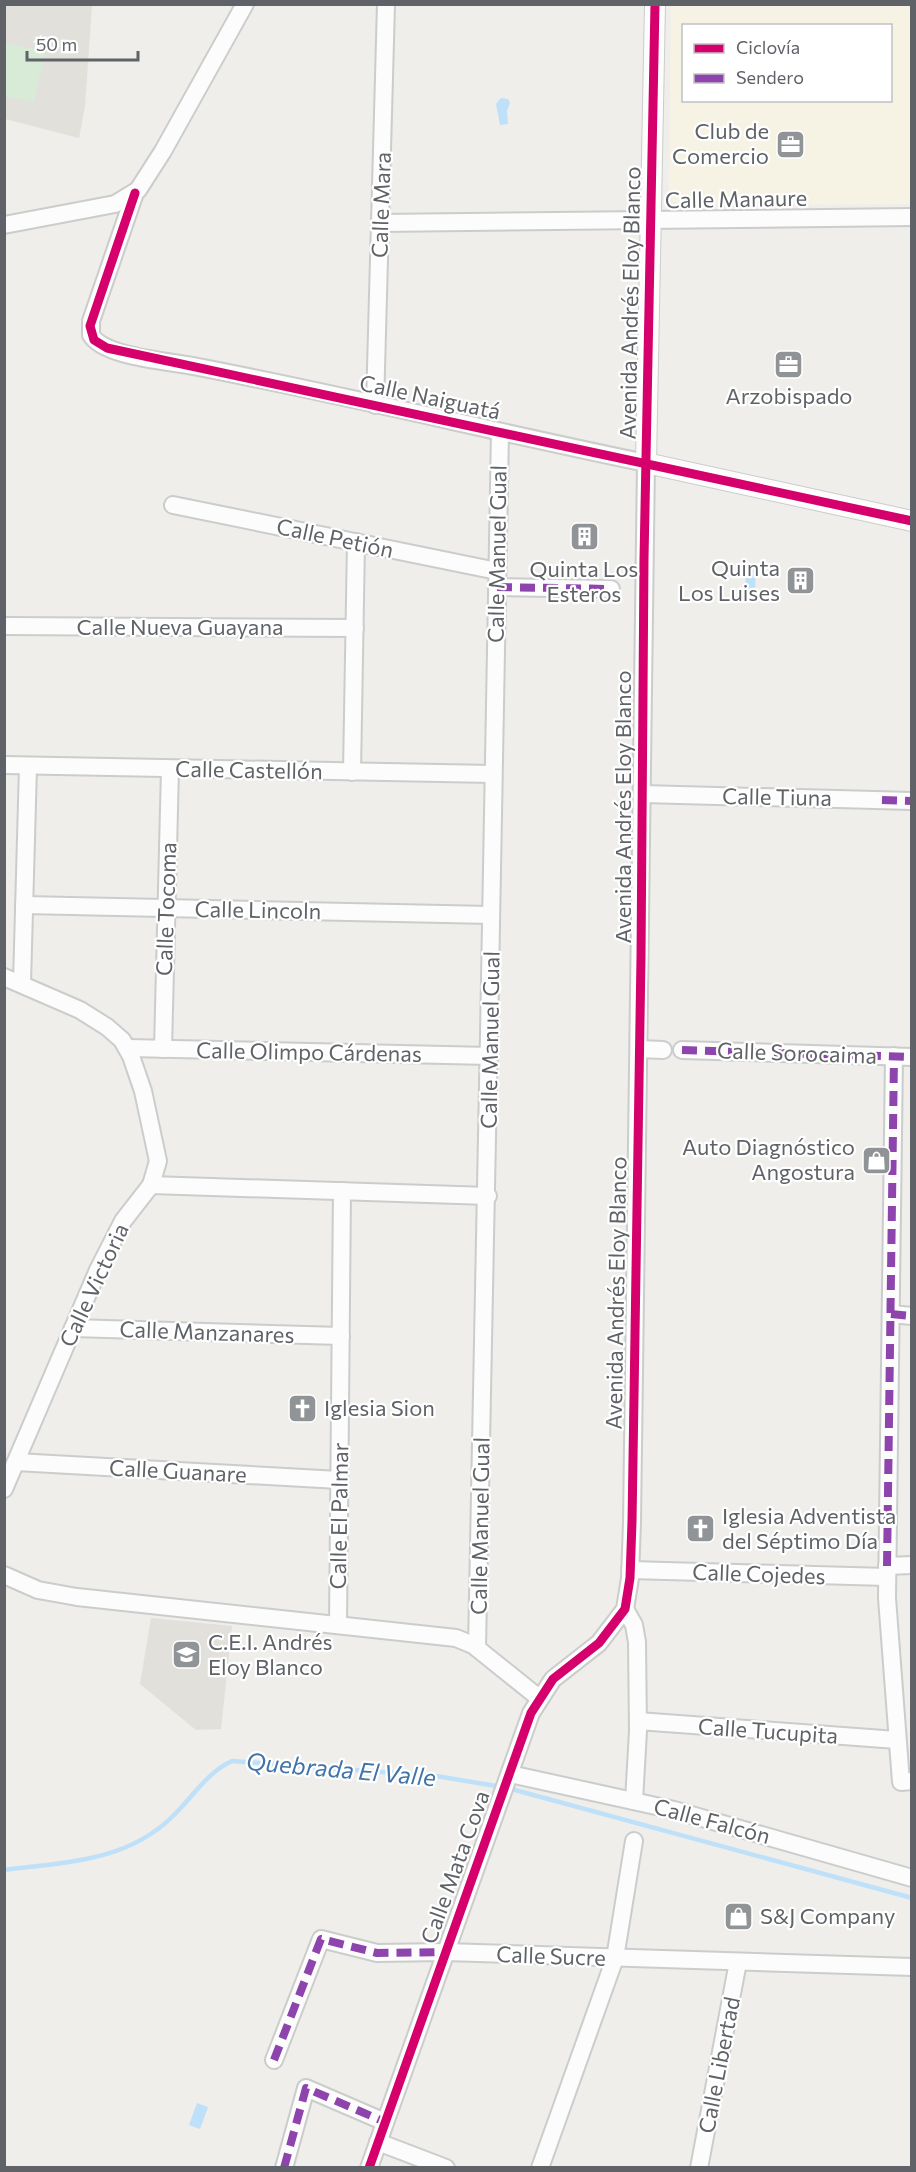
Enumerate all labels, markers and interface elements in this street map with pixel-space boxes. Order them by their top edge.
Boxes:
scale bar [27,24,138,62]
legend [682,24,892,102]
text: 50 m [36,33,77,55]
text: Ciclovía [736,36,800,58]
text: Sendero [736,66,804,88]
place label: Club de Comercio [672,117,769,169]
office icon: Club de Comercio [774,128,806,160]
street label: Calle Mara [365,152,396,258]
street label: Avenida Andrés Eloy Blanco [614,166,645,440]
street label: Calle Manaure [665,184,807,213]
office icon: Arzobispado [773,348,805,380]
street label: Calle Naiguatá [357,368,503,425]
place label: Arzobispado [725,382,853,409]
street label: Calle Manuel Gual [481,465,512,643]
street label: Calle Petión [274,512,396,563]
building icon: Quinta Los Esteros [568,521,600,553]
place label: Quinta Los Luises [678,554,780,606]
place label: Quinta Los Esteros [530,555,638,607]
building icon: Quinta Los Luises [785,565,817,597]
street label: Calle Nueva Guayana [76,613,284,640]
street label: Avenida Andrés Eloy Blanco [609,670,636,944]
street label: Calle Castellón [175,755,323,784]
street label: Calle Tiuna [722,782,832,811]
street label: Calle Tocoma [150,842,181,976]
street label: Calle Lincoln [194,895,322,924]
street label: Calle Manuel Gual [474,951,505,1129]
street label: Calle Olimpo Cárdenas [196,1036,422,1067]
street label: Calle Sorocaima [717,1036,877,1069]
place label: Auto Diagnóstico Angostura [682,1133,855,1185]
shop icon: Auto Diagnóstico Angostura [860,1144,892,1176]
street label: Avenida Andrés Eloy Blanco [600,1156,631,1430]
street label: Calle Victoria [53,1219,134,1351]
street label: Calle Manzanares [119,1315,295,1348]
church icon: Iglesia Sion [287,1392,319,1424]
place label: Iglesia Sion [324,1394,435,1421]
street label: Calle Manuel Gual [464,1437,495,1615]
street label: Calle El Palmar [324,1442,353,1590]
street label: Calle Guanare [109,1453,247,1488]
place label: Iglesia Adventista del Séptimo Día [722,1502,896,1554]
church icon: Iglesia Adventista del Séptimo Día [685,1513,717,1545]
street label: Calle Cojedes [692,1558,826,1589]
place label: C.E.I. Andrés Eloy Blanco [208,1628,333,1680]
school or university icon: C.E.I. Andrés Eloy Blanco [171,1639,203,1671]
street label: Calle Tucupita [697,1712,839,1749]
water label: Quebrada El Valle [245,1746,438,1791]
street label: Calle Mata Cova [414,1787,495,1947]
street label: Calle Falcón [651,1792,773,1849]
shop icon: S&J Company [723,1900,755,1932]
place label: S&J Company [760,1902,895,1929]
street label: Calle Sucre [496,1940,606,1971]
street label: Calle Libertad [692,1994,745,2135]

